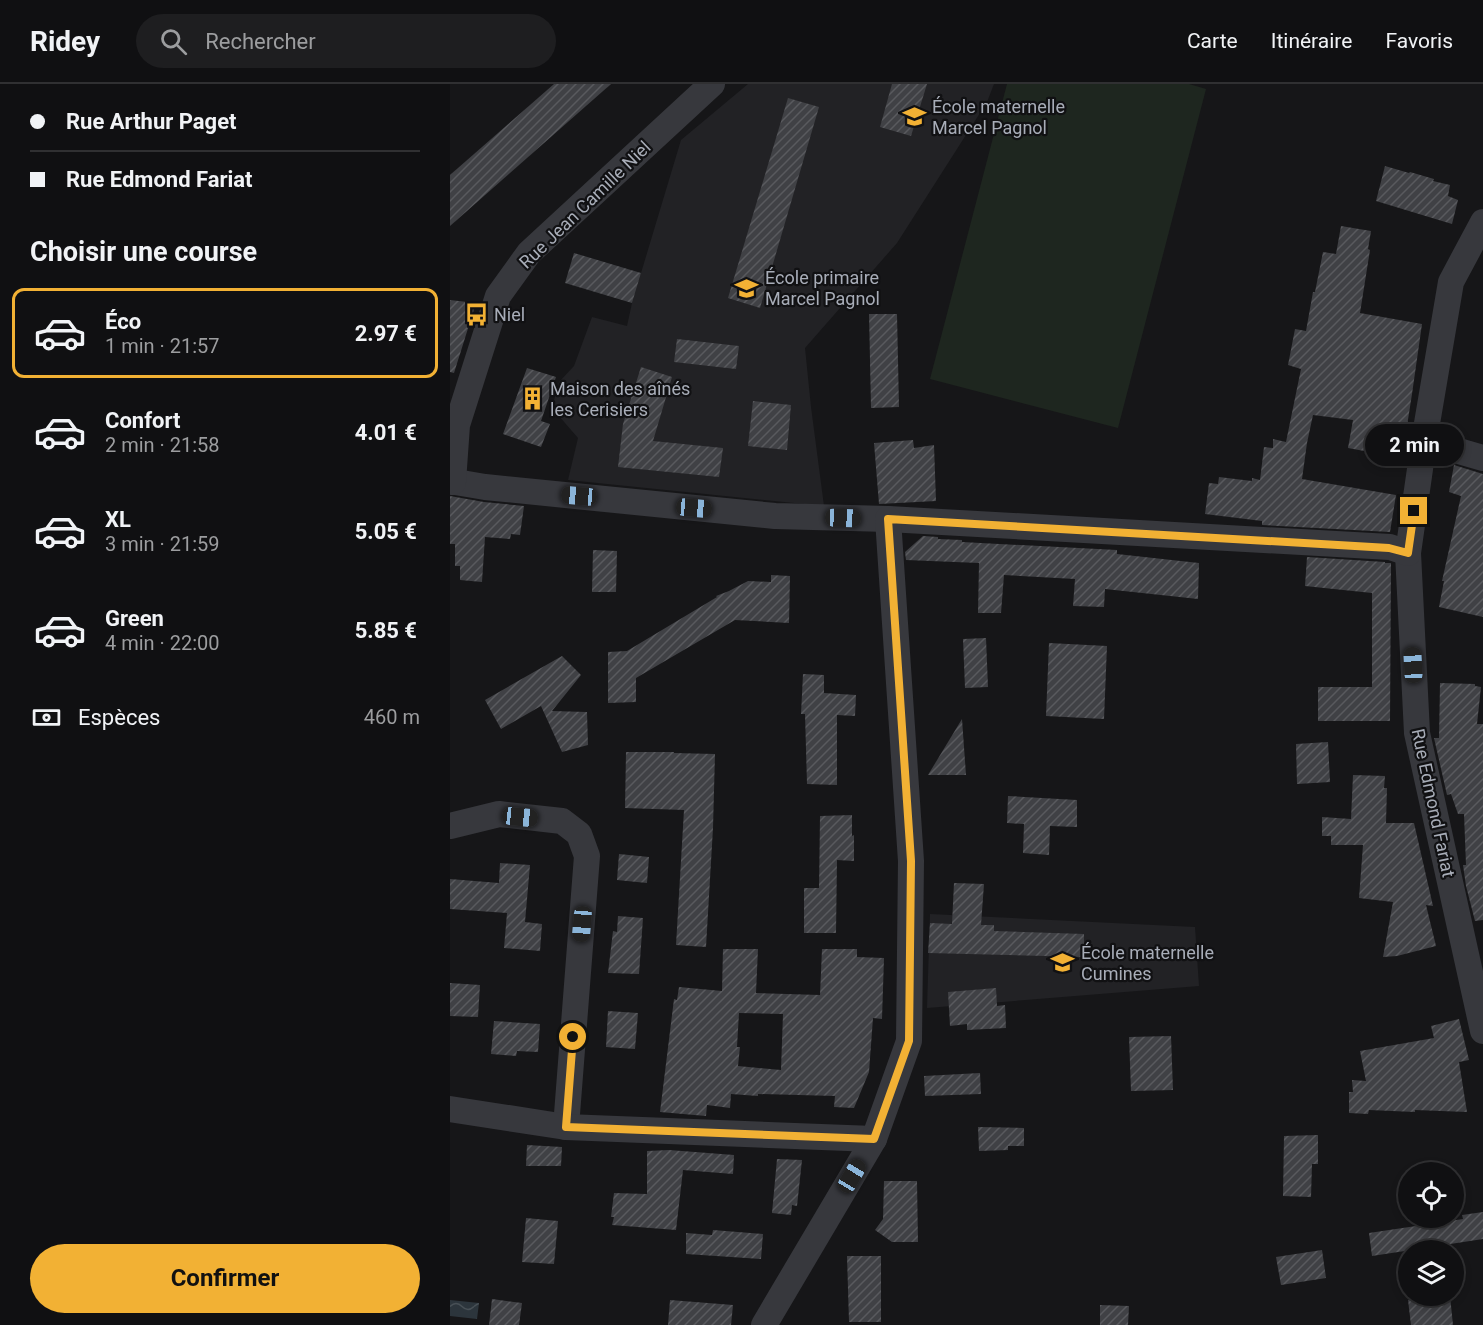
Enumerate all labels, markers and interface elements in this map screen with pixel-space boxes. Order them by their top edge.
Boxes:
search box [136,14,556,68]
text: Ridey [30,25,100,58]
icon: search [157,25,190,58]
text: Rechercher [205,29,316,54]
text: Carte [1187,29,1238,53]
text: Itinéraire [1271,29,1352,53]
text: Favoris [1385,29,1453,53]
place label: École maternelle Marcel Pagnol [932,96,1065,138]
school or university icon: École maternelle Marcel Pagnol [901,104,927,130]
text: Rue Arthur Paget [66,109,236,134]
street label: Rue Jean Camille Niel [515,137,655,273]
text: Rue Edmond Fariat [66,167,253,192]
text: Choisir une course [30,236,257,268]
place label: École primaire Marcel Pagnol [765,267,880,309]
school or university icon: École primaire Marcel Pagnol [734,275,760,301]
bus stop icon: Niel [463,302,489,328]
place label: Niel [494,304,525,325]
icon: car [33,306,87,360]
text: Éco [105,309,141,334]
text: 2.97 € [355,321,417,346]
text: 1 min · 21:57 [105,334,220,358]
place label: Maison des aînés les Cerisiers [550,378,690,420]
building icon: Maison des aînés les Cerisiers [519,386,545,412]
icon: car [33,405,87,459]
text: Confort [105,408,180,433]
text: 4.01 € [355,420,417,445]
callout: 2 min [1364,424,1464,466]
text: 2 min · 21:58 [105,433,220,457]
text: 2 min [1389,433,1440,457]
car [560,485,598,507]
car [675,497,713,519]
route end [1400,497,1427,524]
icon: car [33,504,87,558]
text: XL [105,507,131,532]
car [825,508,861,528]
text: 5.05 € [355,519,417,544]
text: 3 min · 21:59 [105,532,220,556]
icon: car [33,603,87,657]
text: Green [105,606,164,631]
text: 5.85 € [355,618,417,643]
text: 4 min · 22:00 [105,631,220,655]
car [1403,647,1423,683]
icon: cash [30,701,63,734]
text: Espèces [78,705,160,730]
text: 460 m [364,705,420,729]
street label: Rue Edmond Fariat [1407,727,1460,879]
car [501,806,539,828]
car [571,905,593,943]
place label: École maternelle Cumines [1081,942,1214,984]
school or university icon: École maternelle Cumines [1050,950,1076,976]
route start [559,1023,586,1050]
car [835,1156,869,1196]
map controls [1398,1162,1464,1306]
button: locate [1398,1162,1464,1228]
button: layers [1398,1240,1464,1306]
button: Confirmer [30,1244,420,1313]

